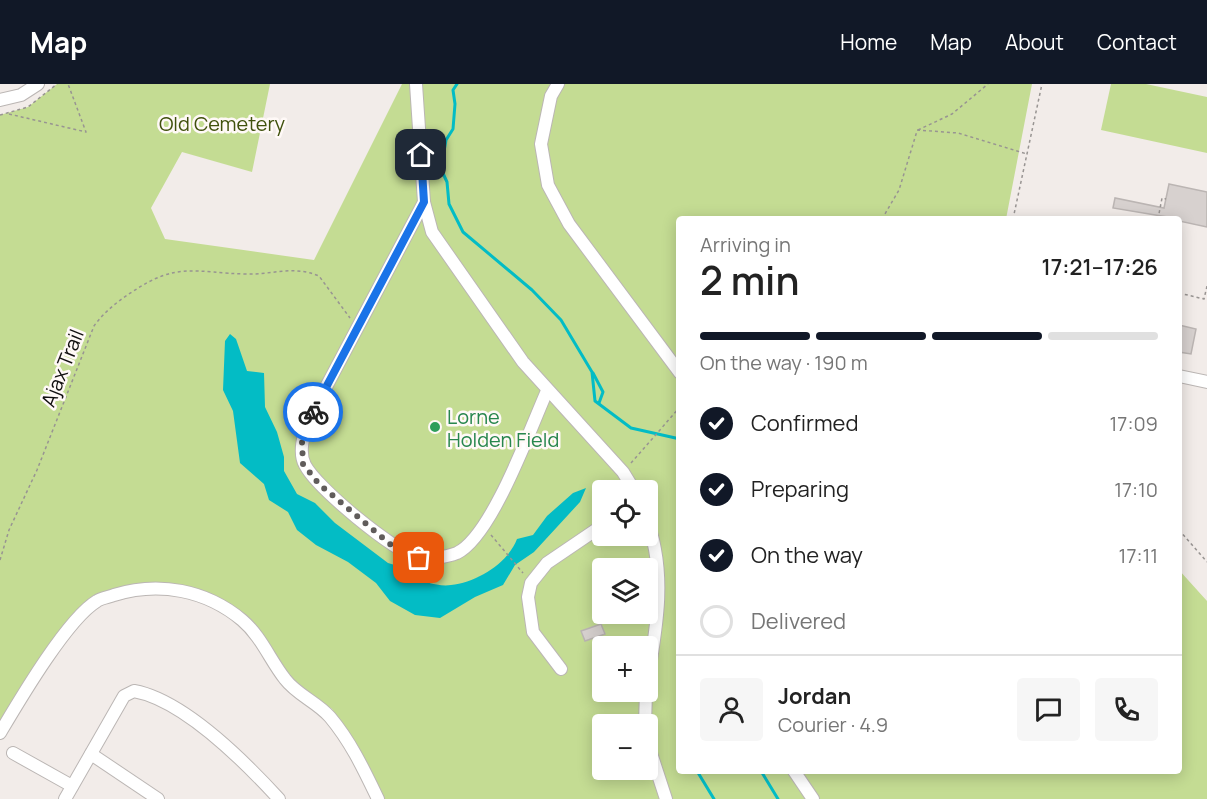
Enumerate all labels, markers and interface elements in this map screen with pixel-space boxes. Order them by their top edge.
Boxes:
text: Map [30,23,87,61]
text: Home [840,28,897,56]
text: Map [930,28,972,56]
text: About [1005,28,1064,56]
text: Contact [1097,28,1177,56]
park label: Old Cemetery [159,110,286,137]
pin [395,129,446,180]
icon: home [404,138,437,171]
text: Arriving in [700,231,791,258]
text: 17:21–17:26 [1042,252,1158,282]
text: 2 min [700,253,799,307]
street label: Ajax Trail [34,325,90,411]
text: On the way · 190 m [700,349,868,376]
courier [283,382,343,442]
icon: bike [297,396,330,429]
place label: Lorne Holden Field [447,403,559,453]
icon: check [700,407,733,440]
text: Confirmed [751,408,859,438]
text: 17:09 [1110,410,1158,437]
marker: Lorne Holden Field [428,420,442,434]
icon: check [700,473,733,506]
text: Preparing [751,474,849,504]
text: 17:10 [1114,476,1158,503]
map controls [592,480,658,780]
button: locate [592,480,658,546]
pin [393,532,444,583]
icon: check [700,539,733,572]
text: On the way [751,540,863,570]
icon: bag [402,541,435,574]
text: 17:11 [1119,542,1158,569]
button: layers [592,558,658,624]
text: Delivered [751,606,846,636]
button: + [592,636,658,702]
button: person [700,678,763,741]
button: chat [1017,678,1080,741]
button: phone [1095,678,1158,741]
text: Jordan [778,681,851,711]
text: Courier · 4.9 [778,711,888,738]
button: − [592,714,658,780]

